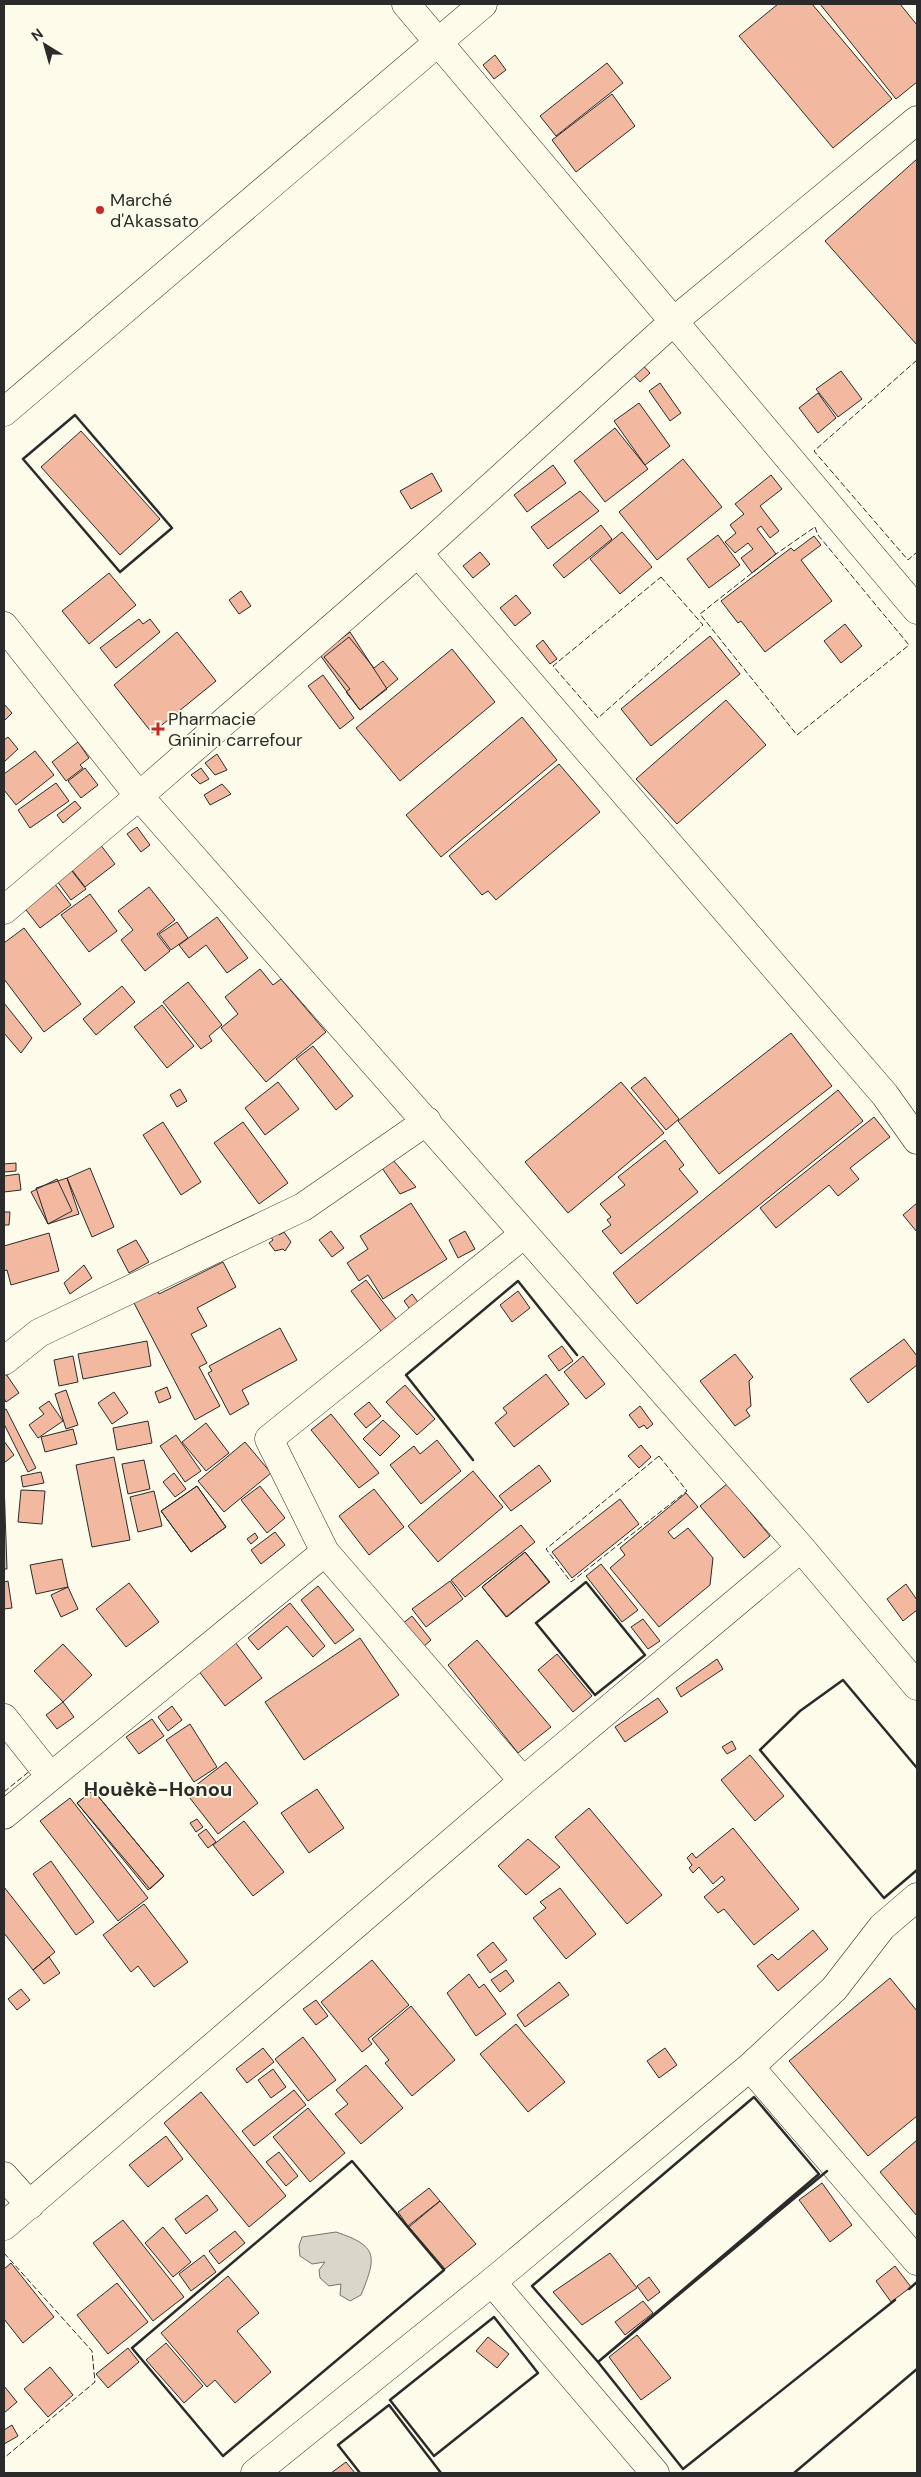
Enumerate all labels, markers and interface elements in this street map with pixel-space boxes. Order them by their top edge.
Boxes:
north arrow [20,20,70,70]
text: N [28,24,47,45]
place label: Marché d'Akassato [110,188,199,233]
marker: Marché d'Akassato [94,204,106,216]
place label: Pharmacie Gninin carrefour [168,707,303,752]
marker: Pharmacie Gninin carrefour [152,723,164,735]
district label: Houèkè-Honou [84,1776,232,1802]

